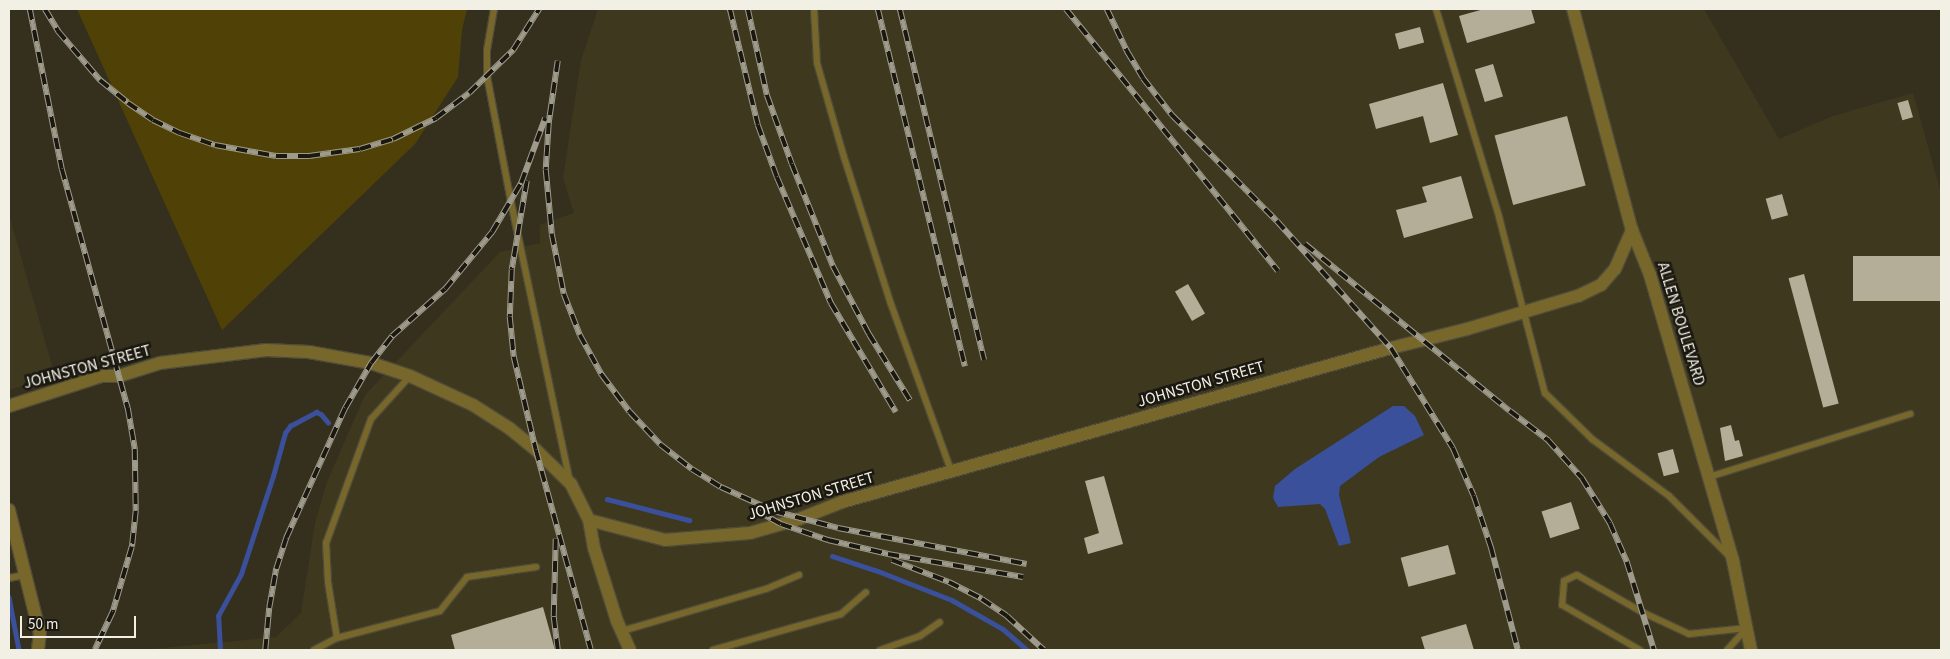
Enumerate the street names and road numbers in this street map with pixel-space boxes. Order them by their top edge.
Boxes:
street label: ALLEN BOULEVARD [1653,260,1709,388]
street label: JOHNSTON STREET [21,341,153,393]
street label: JOHNSTON STREET [1135,357,1267,411]
street label: JOHNSTON STREET [746,468,876,524]

